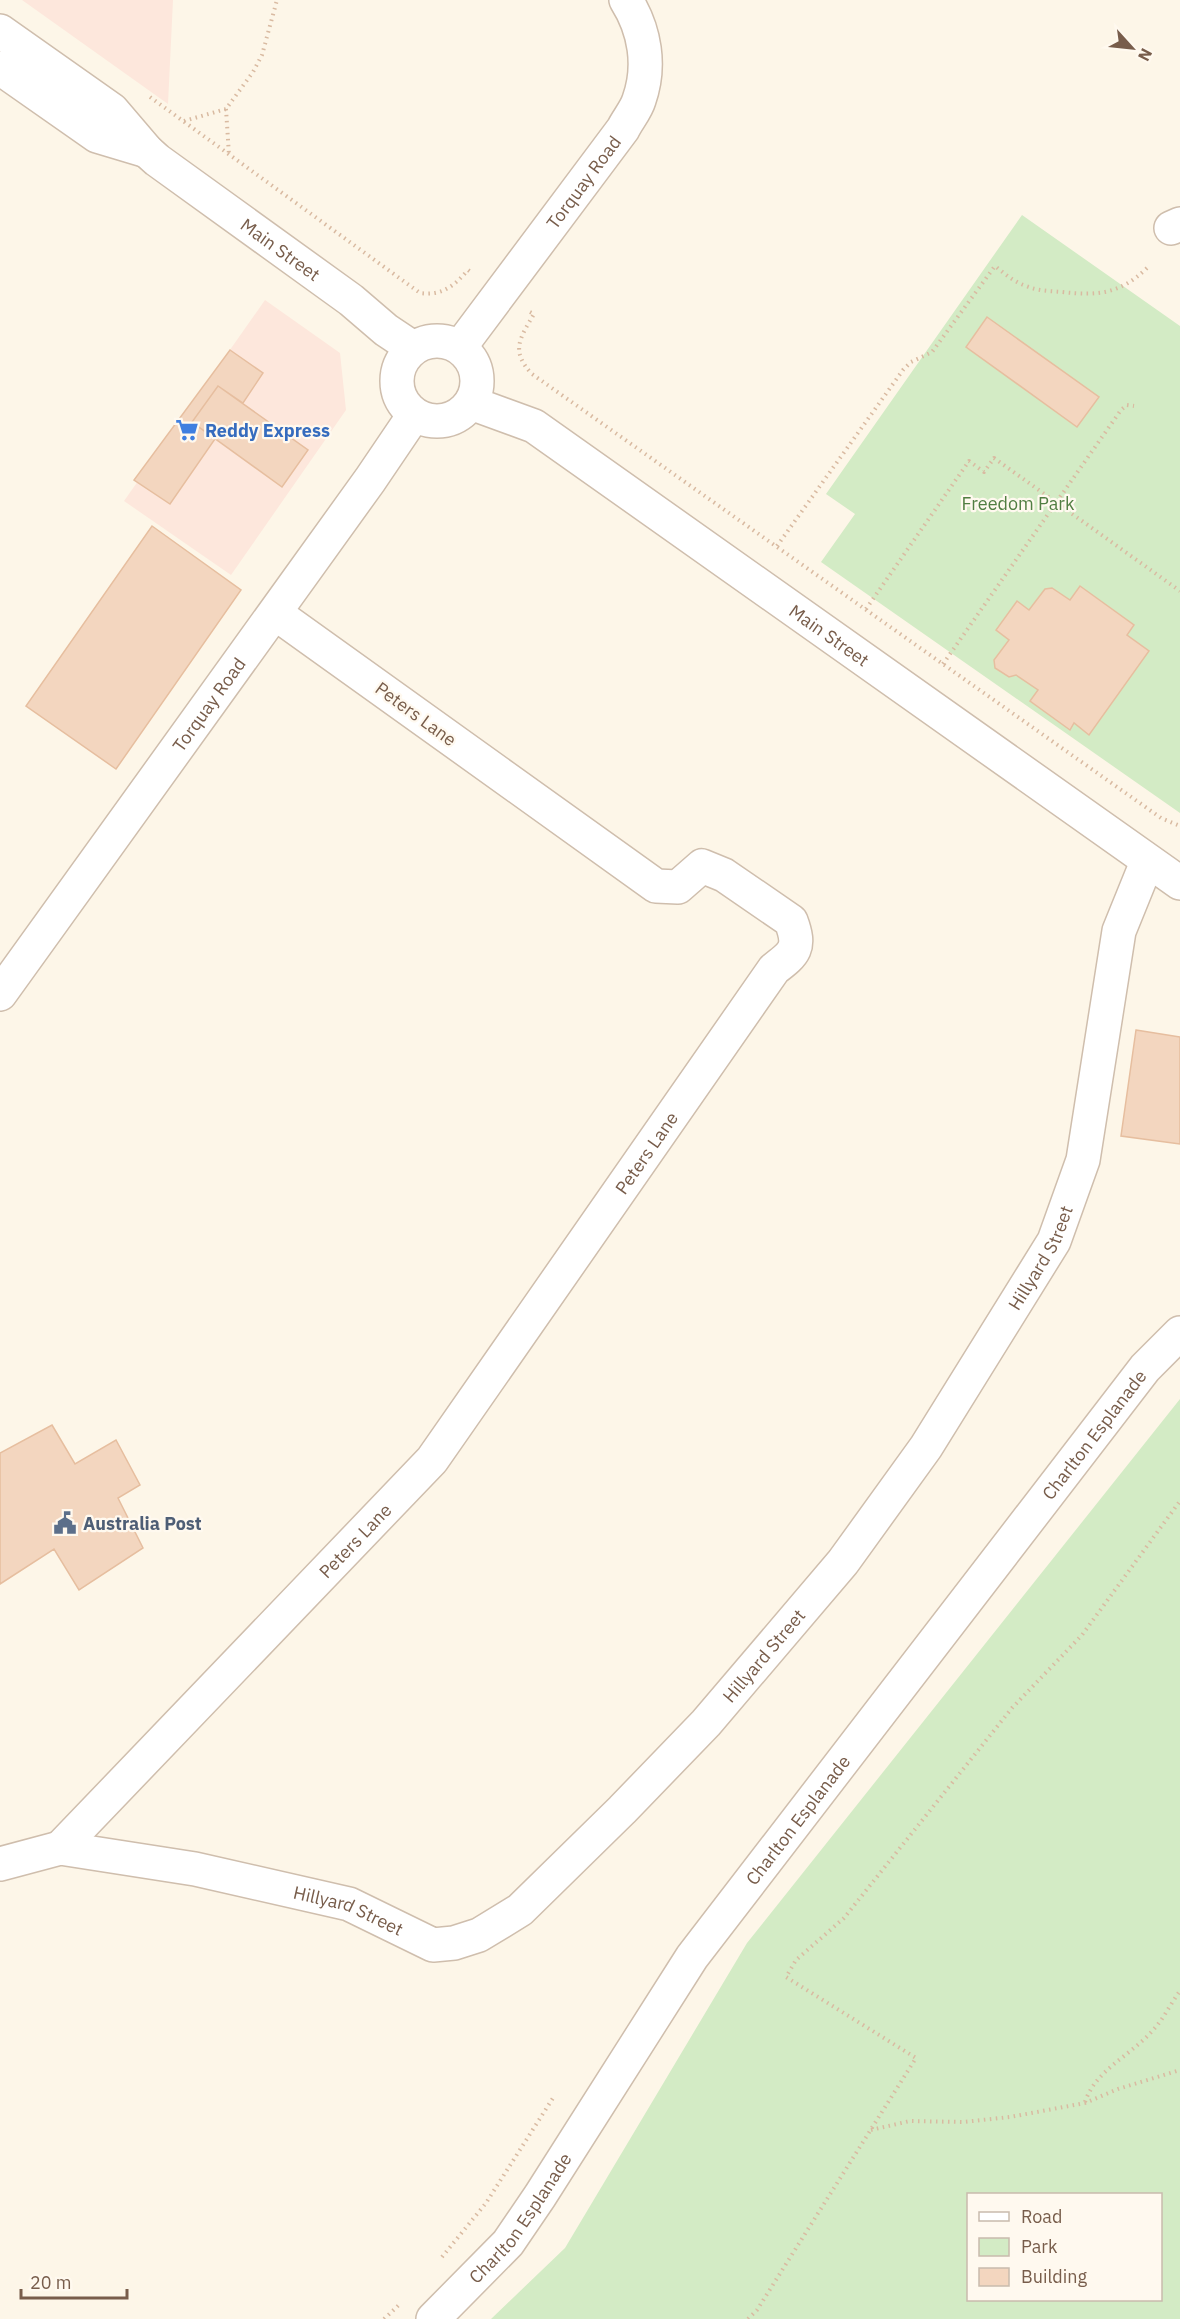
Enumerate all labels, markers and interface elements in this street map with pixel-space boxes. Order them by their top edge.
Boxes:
north arrow [1102,18,1162,78]
text: N [1134,45,1157,65]
street label: Torquay Road [541,131,626,233]
street label: Main Street [236,213,325,286]
supermarket icon: Reddy Express [174,417,200,443]
place label: Reddy Express [205,419,330,442]
park label: Freedom Park [962,492,1075,515]
street label: Main Street [785,599,874,671]
street label: Torquay Road [167,653,250,756]
street label: Peters Lane [371,677,461,751]
street label: Peters Lane [609,1107,683,1198]
street label: Hillyard Street [1003,1202,1077,1314]
street label: Charlton Esplanade [1037,1365,1151,1504]
street label: Peters Lane [314,1498,396,1583]
public building icon: Australia Post [52,1510,78,1536]
place label: Australia Post [83,1512,202,1535]
street label: Hillyard Street [717,1604,810,1707]
street label: Charlton Esplanade [740,1750,855,1889]
street label: Hillyard Street [291,1880,407,1940]
street label: Charlton Esplanade [464,2148,576,2288]
legend [967,2193,1162,2301]
text: Road [1021,2205,1062,2228]
text: Park [1021,2235,1058,2258]
scale bar [21,2262,128,2300]
text: Building [1021,2265,1088,2288]
text: 20 m [30,2271,72,2294]

